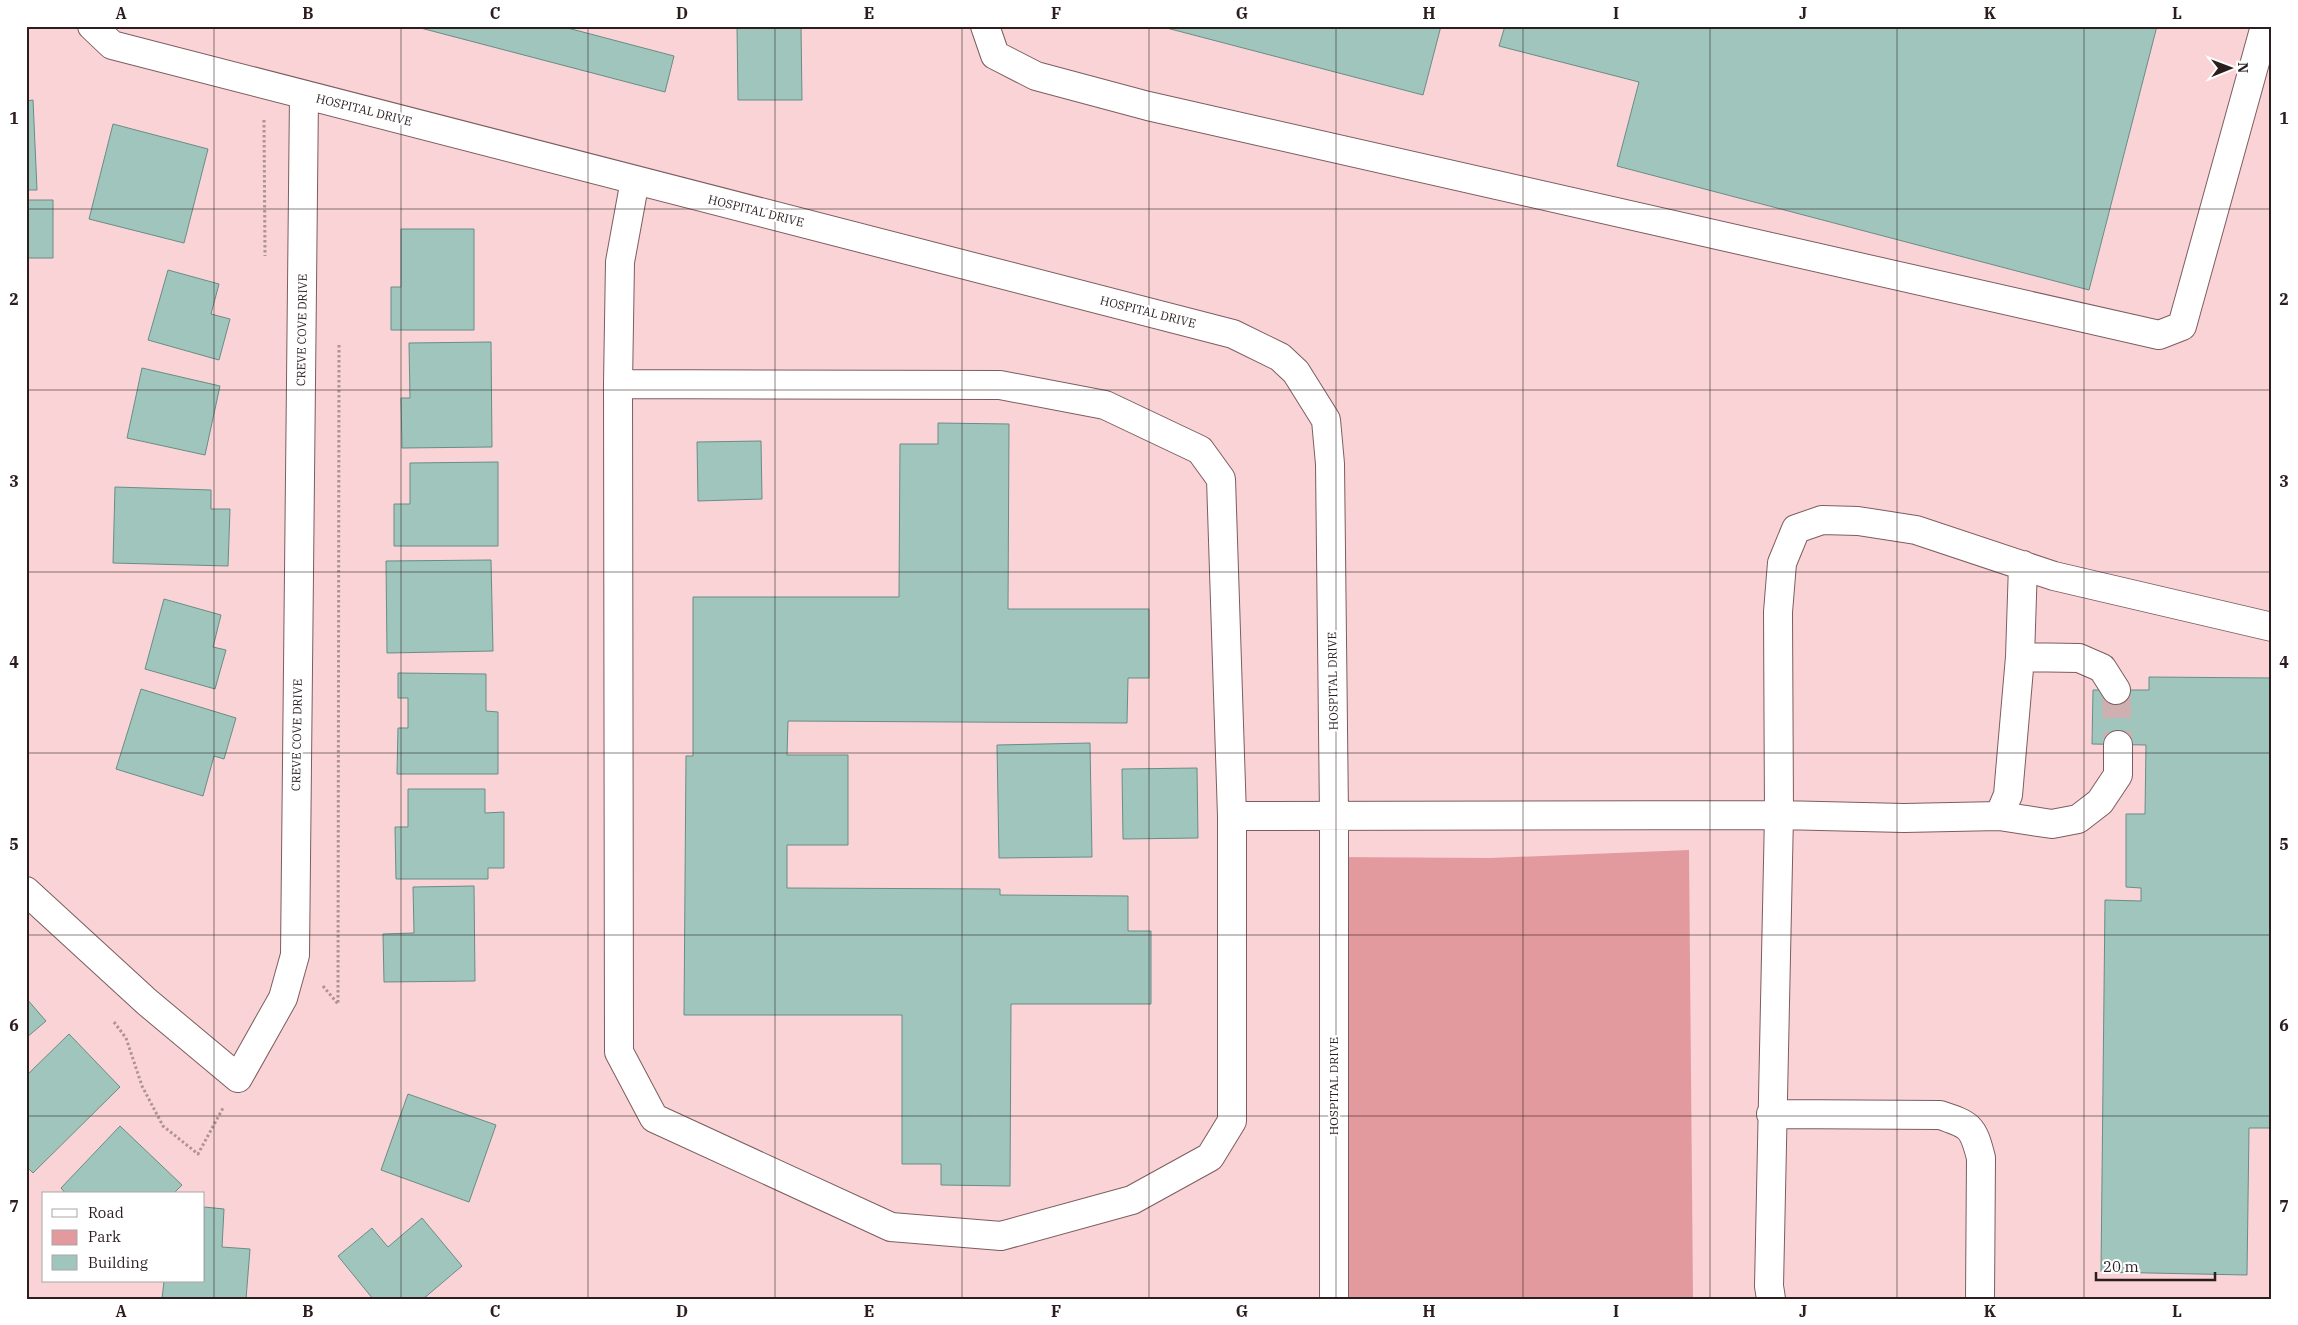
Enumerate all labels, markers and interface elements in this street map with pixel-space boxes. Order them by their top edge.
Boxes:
text: A [115,3,127,23]
text: B [302,3,314,23]
text: C [490,3,500,23]
text: D [676,3,688,23]
text: E [864,3,874,23]
text: F [1051,3,1061,23]
text: G [1236,3,1248,23]
text: H [1423,3,1436,23]
text: I [1613,3,1619,23]
text: J [1799,3,1807,23]
text: K [1984,3,1997,23]
text: L [2172,3,2182,23]
north arrow [2206,42,2256,92]
text: N [2234,62,2252,73]
street label: HOSPITAL DRIVE [315,90,414,129]
text: 1 [9,108,19,128]
text: 1 [2279,108,2289,128]
street label: HOSPITAL DRIVE [707,191,806,230]
street label: CREVE COVE DRIVE [293,274,310,386]
text: 2 [9,289,19,309]
text: 2 [2279,289,2289,309]
street label: HOSPITAL DRIVE [1099,292,1198,331]
text: 3 [9,471,19,491]
text: 3 [2279,471,2289,491]
street label: HOSPITAL DRIVE [1324,632,1341,730]
text: 4 [9,652,19,672]
text: 4 [2279,652,2289,672]
street label: CREVE COVE DRIVE [288,679,305,791]
text: 5 [9,834,19,854]
text: 5 [2279,834,2289,854]
text: 6 [9,1015,19,1035]
text: 6 [2279,1015,2289,1035]
street label: HOSPITAL DRIVE [1326,1037,1341,1135]
legend [42,1192,205,1282]
text: 7 [9,1196,19,1216]
text: 7 [2279,1196,2289,1216]
text: Road [88,1203,124,1222]
text: Park [88,1227,121,1246]
scale bar [2096,1250,2214,1282]
text: Building [88,1253,148,1272]
text: 20 m [2103,1257,2139,1276]
text: A [115,1301,127,1321]
text: B [302,1301,314,1321]
text: C [490,1301,500,1321]
text: D [676,1301,688,1321]
text: E [864,1301,874,1321]
text: F [1051,1301,1061,1321]
text: G [1236,1301,1248,1321]
text: H [1423,1301,1436,1321]
text: I [1613,1301,1619,1321]
text: J [1799,1301,1807,1321]
text: K [1984,1301,1997,1321]
text: L [2172,1301,2182,1321]

